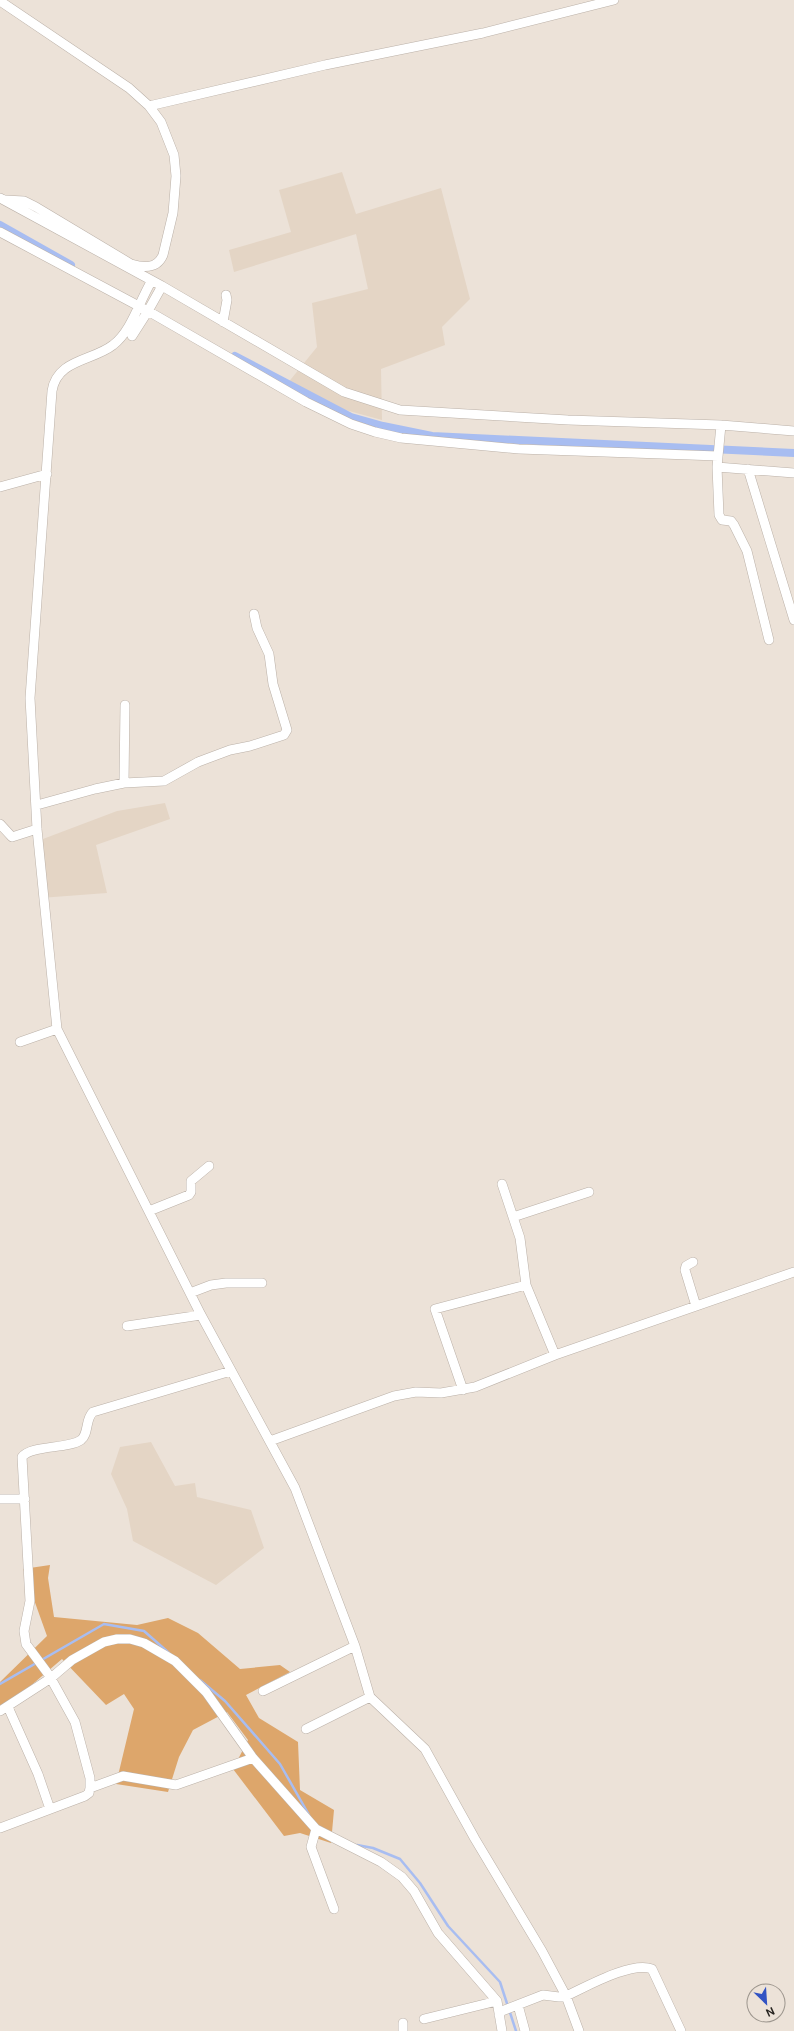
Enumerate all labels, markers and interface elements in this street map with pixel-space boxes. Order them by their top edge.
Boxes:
north arrow [746,1983,786,2023]
text: N [764,2004,777,2020]

